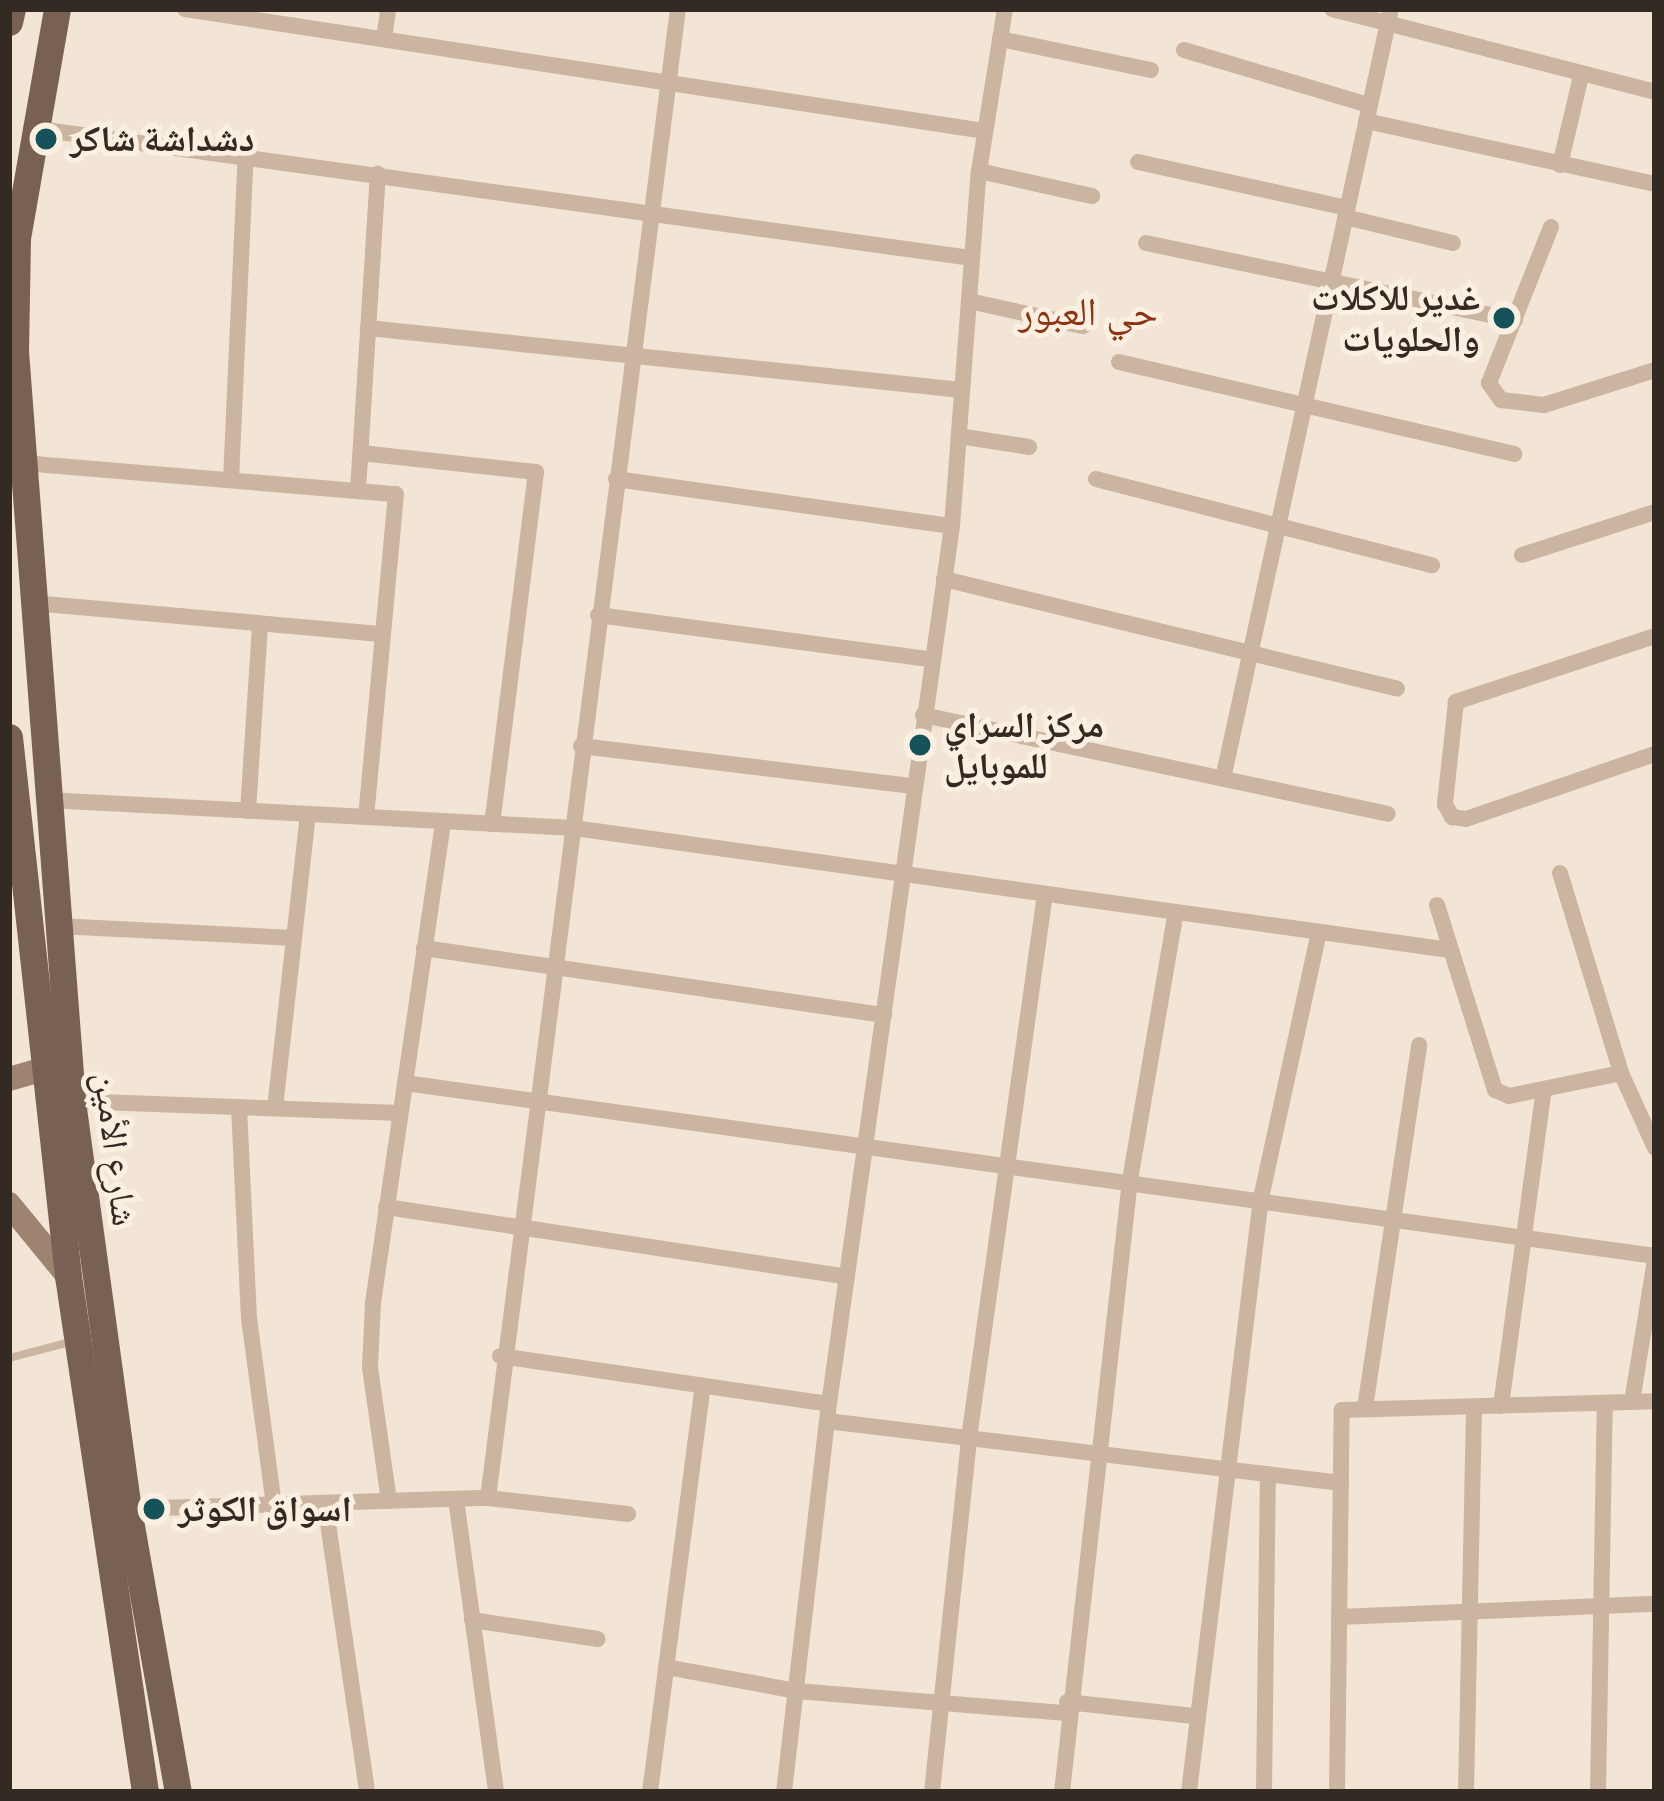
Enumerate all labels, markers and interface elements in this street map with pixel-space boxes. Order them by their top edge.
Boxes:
place label: دشداشة شاكر [70,117,254,161]
marker: دشداشة شاكر [33,126,59,152]
place label: غدير للاكلات والحلويات [1311,275,1480,360]
district label: حي العبور [1018,288,1158,334]
marker: غدير للاكلات والحلويات [1491,305,1517,331]
place label: مركز السراي للموبايل [944,702,1104,787]
marker: مركز السراي للموبايل [907,732,933,758]
street label: شارع الأمين [85,1070,147,1228]
place label: اسواق الكوثر [178,1487,352,1531]
marker: اسواق الكوثر [141,1496,167,1522]

